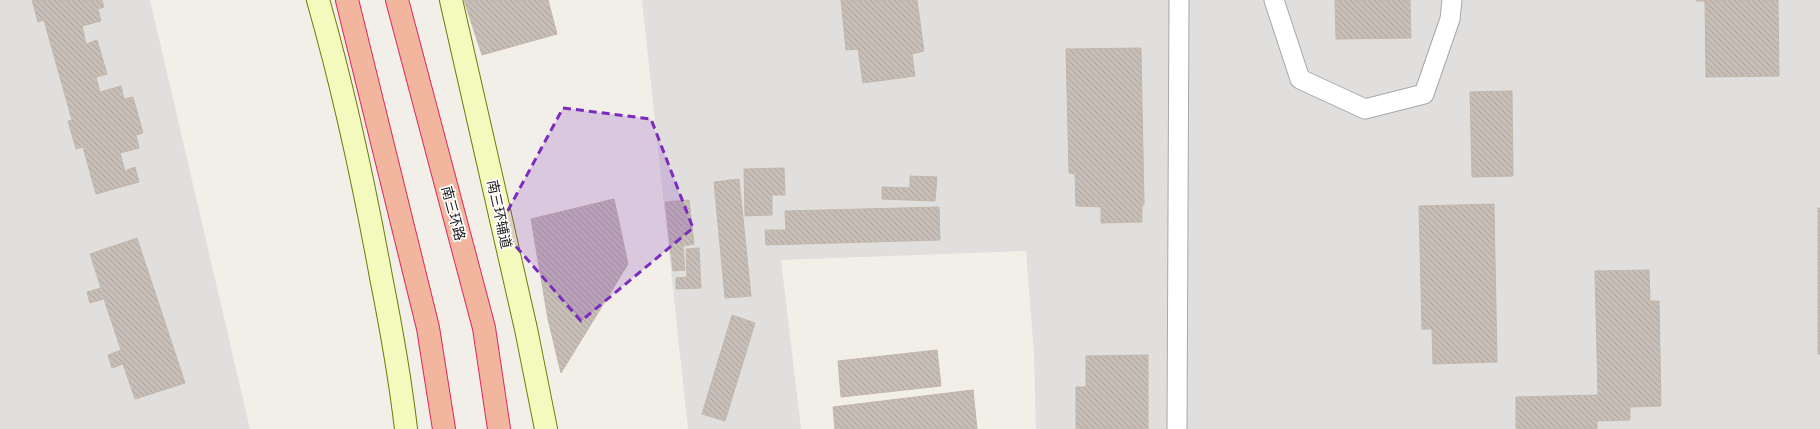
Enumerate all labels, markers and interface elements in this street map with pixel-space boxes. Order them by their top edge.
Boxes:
street label: 南三环辅道 [483,178,517,250]
street label: 南三环路 [438,183,470,243]

